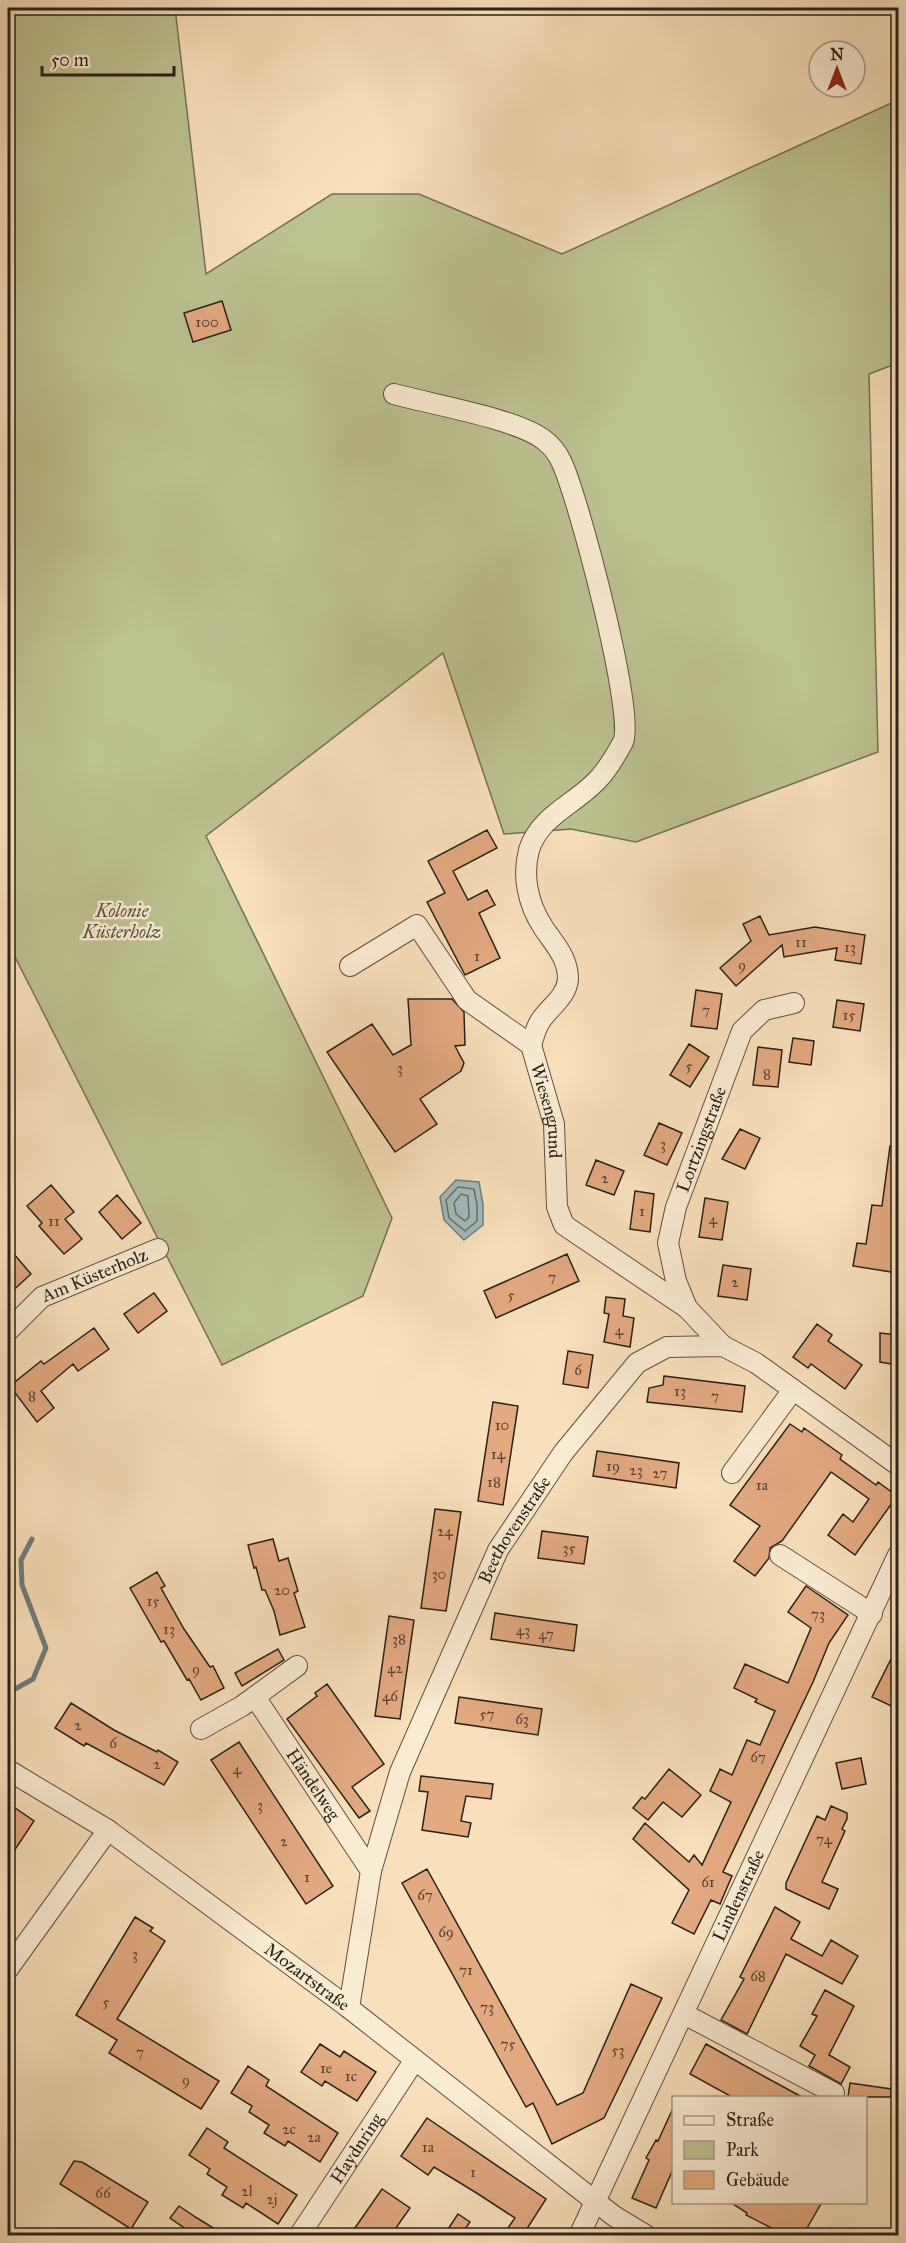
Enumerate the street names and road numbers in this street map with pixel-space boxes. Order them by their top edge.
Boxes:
street label: Wiesengrund [526,1061,566,1159]
street label: Lortzingstraße [672,1084,731,1195]
street label: Am Küsterholz [37,1244,151,1307]
street label: Beethovenstraße [474,1472,555,1587]
street label: Händelweg [281,1744,345,1826]
street label: Lindenstraße [708,1846,769,1945]
street label: Mozartstraße [260,1938,354,2016]
street label: Haydnring [326,2108,389,2188]

